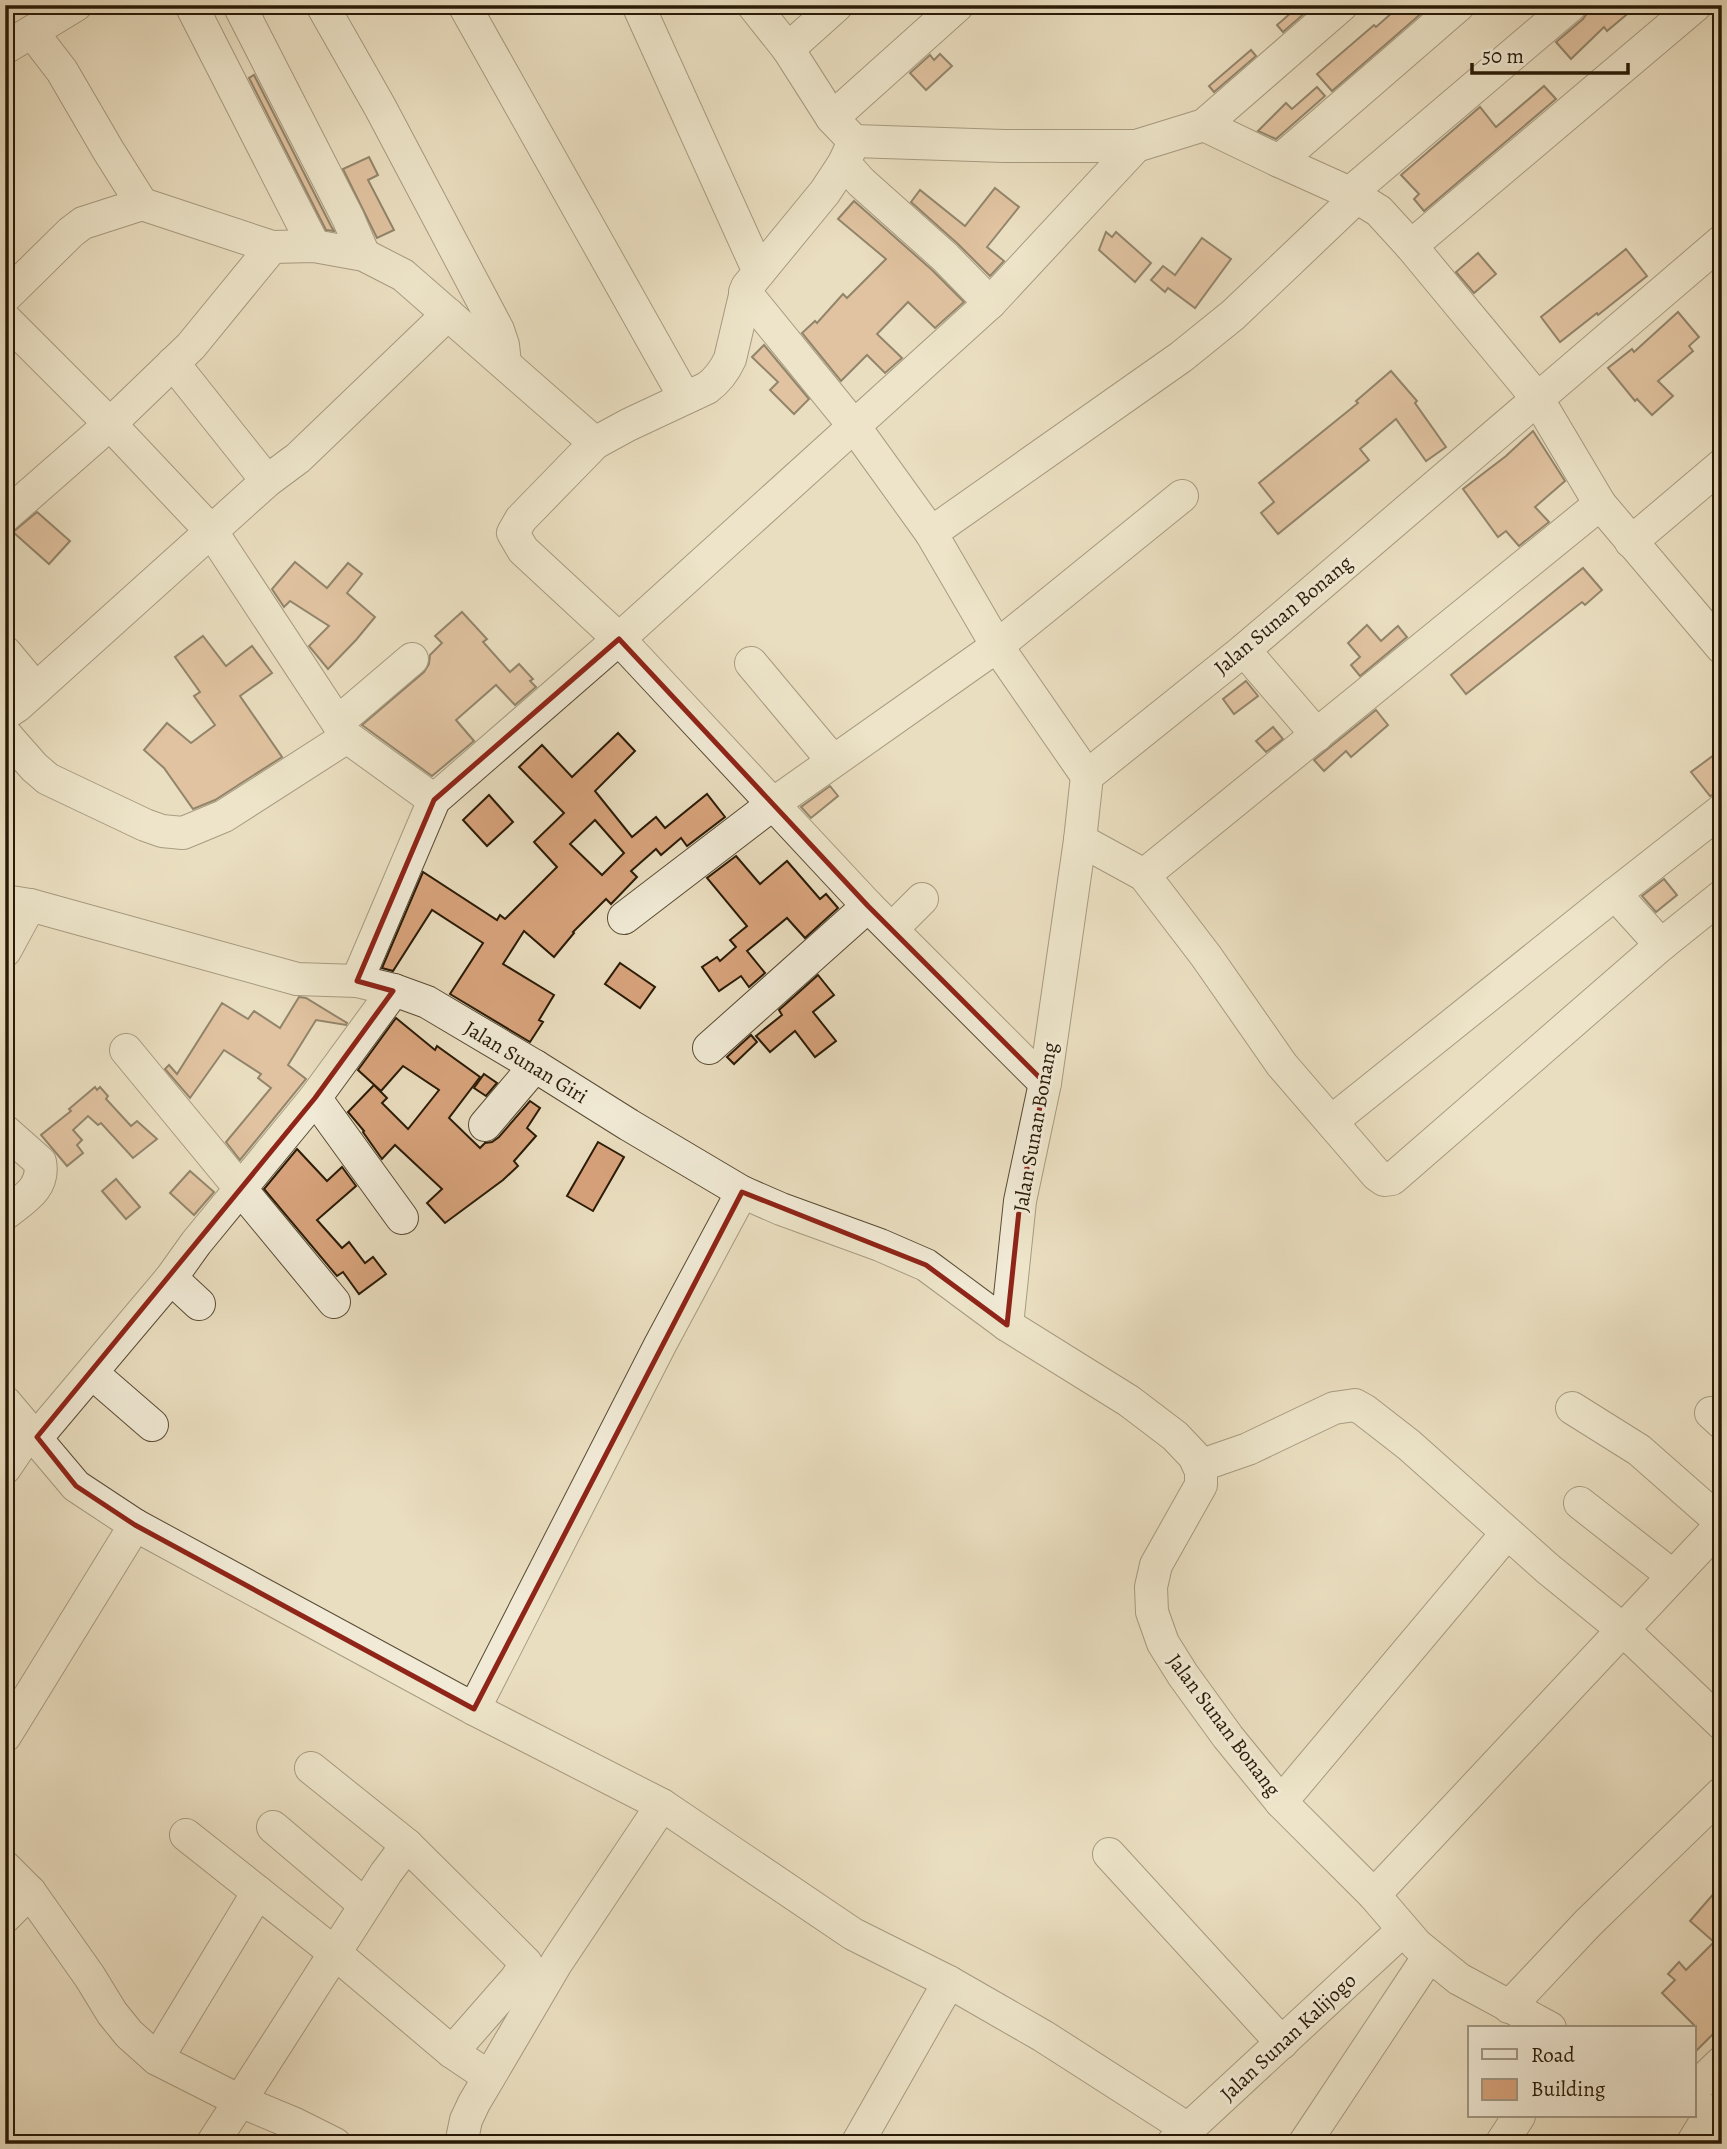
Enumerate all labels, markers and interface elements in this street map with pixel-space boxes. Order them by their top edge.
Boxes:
scale bar [1472,32,1627,76]
text: 50 m [1482,42,1524,70]
street label: Jalan Sunan Bonang [1208,549,1358,681]
street label: Jalan Sunan Giri [459,1014,593,1110]
street label: Jalan Sunan Bonang [1006,1039,1064,1214]
street label: Jalan Sunan Bonang [1161,1648,1287,1803]
street label: Jalan Sunan Kalijogo [1214,1967,1362,2107]
legend [1468,2026,1696,2118]
text: Road [1531,2041,1575,2069]
text: Building [1531,2075,1606,2103]

